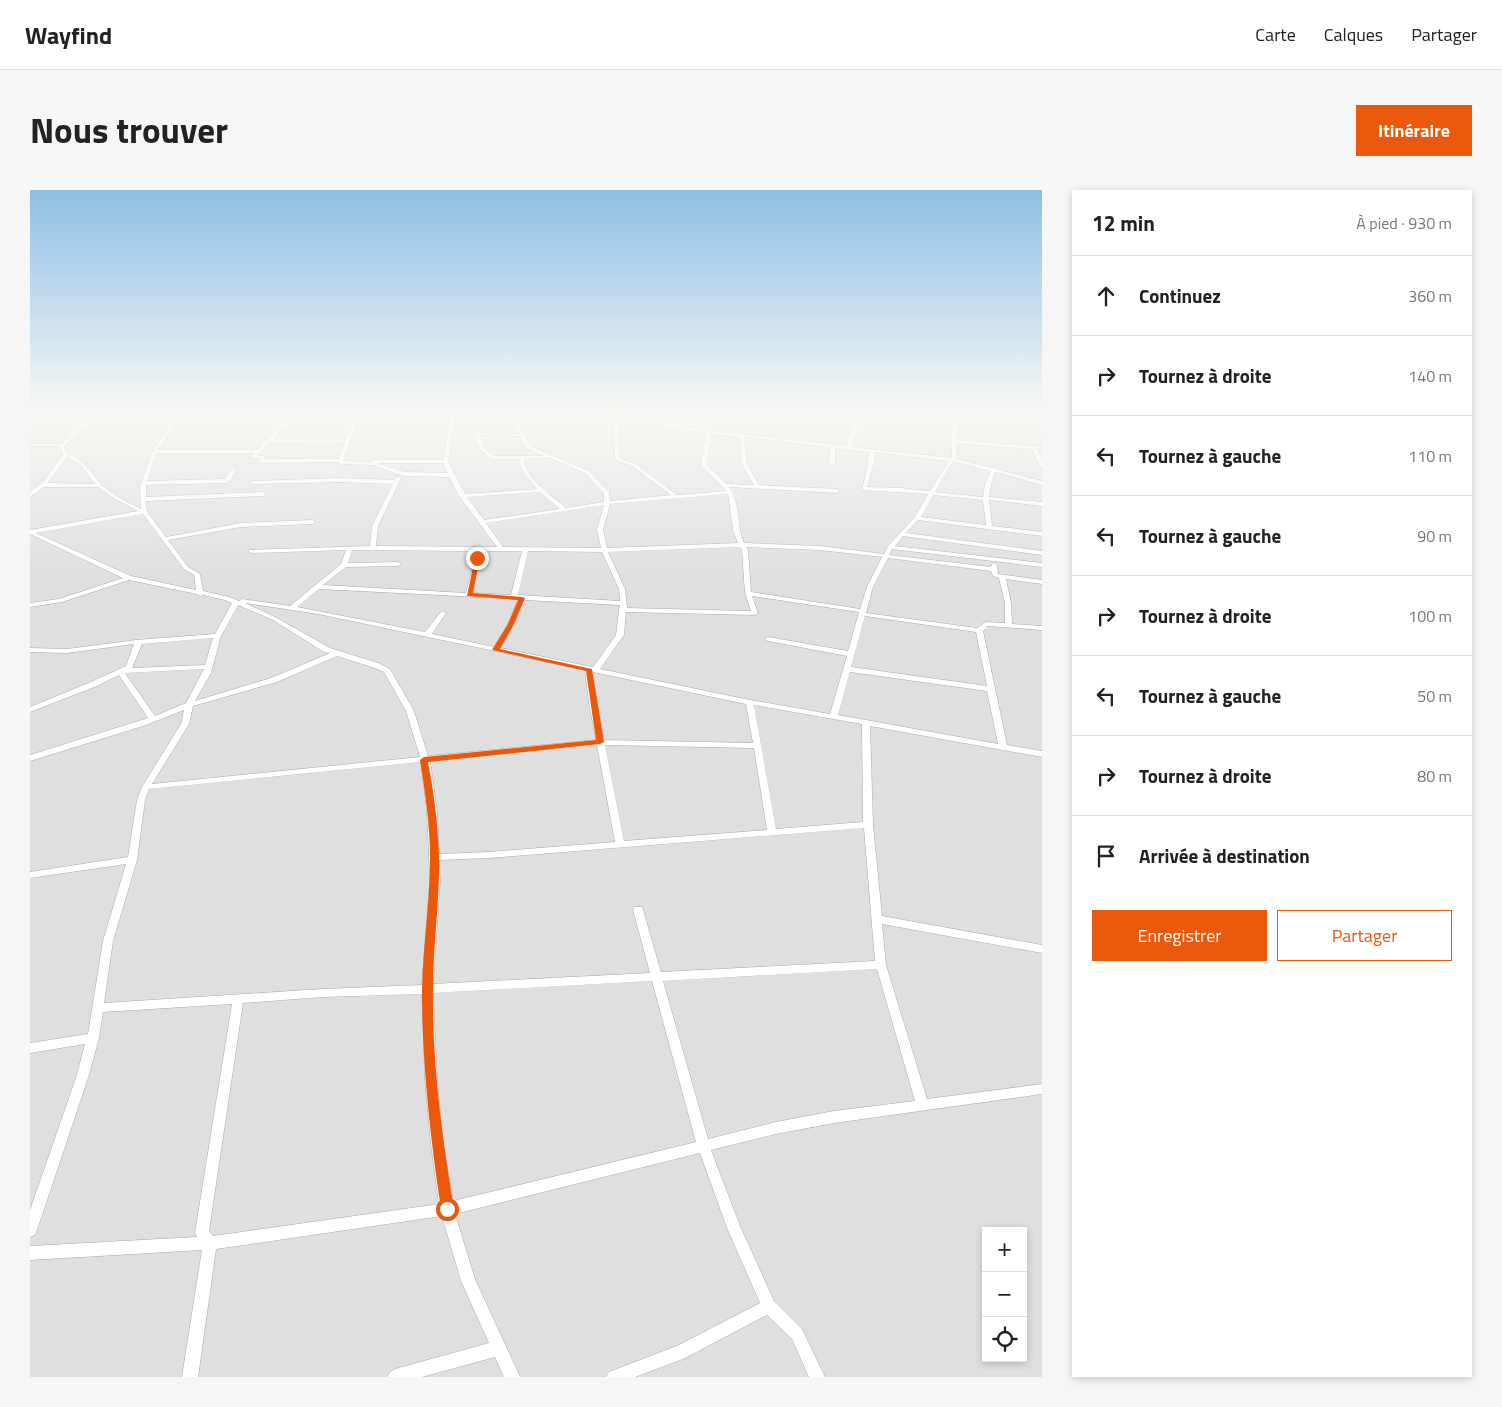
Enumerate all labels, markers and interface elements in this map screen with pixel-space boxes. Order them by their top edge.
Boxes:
text: Wayfind [25,17,112,53]
text: Carte [1255,21,1296,48]
text: Calques [1324,21,1383,48]
text: Partager [1411,21,1477,48]
text: Nous trouver [30,103,228,157]
button: Itinéraire [1356,105,1472,156]
text: 12 min [1092,207,1155,239]
text: À pied · 930 m [1356,211,1452,235]
text: Continuez [1139,281,1221,310]
icon: ahead [1092,282,1120,310]
text: 360 m [1408,284,1452,308]
text: Tournez à droite [1139,361,1271,390]
icon: right [1092,362,1120,390]
text: 140 m [1408,364,1452,388]
text: Tournez à gauche [1139,441,1281,470]
icon: left [1092,442,1120,470]
text: 110 m [1408,444,1452,468]
text: Tournez à gauche [1139,521,1281,550]
icon: left [1092,522,1120,550]
text: 90 m [1417,524,1452,548]
route end [466,547,489,570]
text: Tournez à droite [1139,601,1271,630]
icon: right [1092,602,1120,630]
text: 100 m [1408,604,1452,628]
text: Tournez à gauche [1139,681,1281,710]
icon: left [1092,682,1120,710]
text: 50 m [1417,684,1452,708]
text: Tournez à droite [1139,761,1271,790]
icon: right [1092,762,1120,790]
text: 80 m [1417,764,1452,788]
text: Arrivée à destination [1139,841,1310,870]
icon: arrive [1092,842,1120,870]
button: Enregistrer [1092,910,1267,961]
button: Partager [1277,910,1452,961]
route start [436,1198,459,1221]
map controls [982,1227,1027,1362]
button: + [982,1227,1027,1272]
button: − [982,1272,1027,1317]
button: locate [982,1317,1027,1362]

